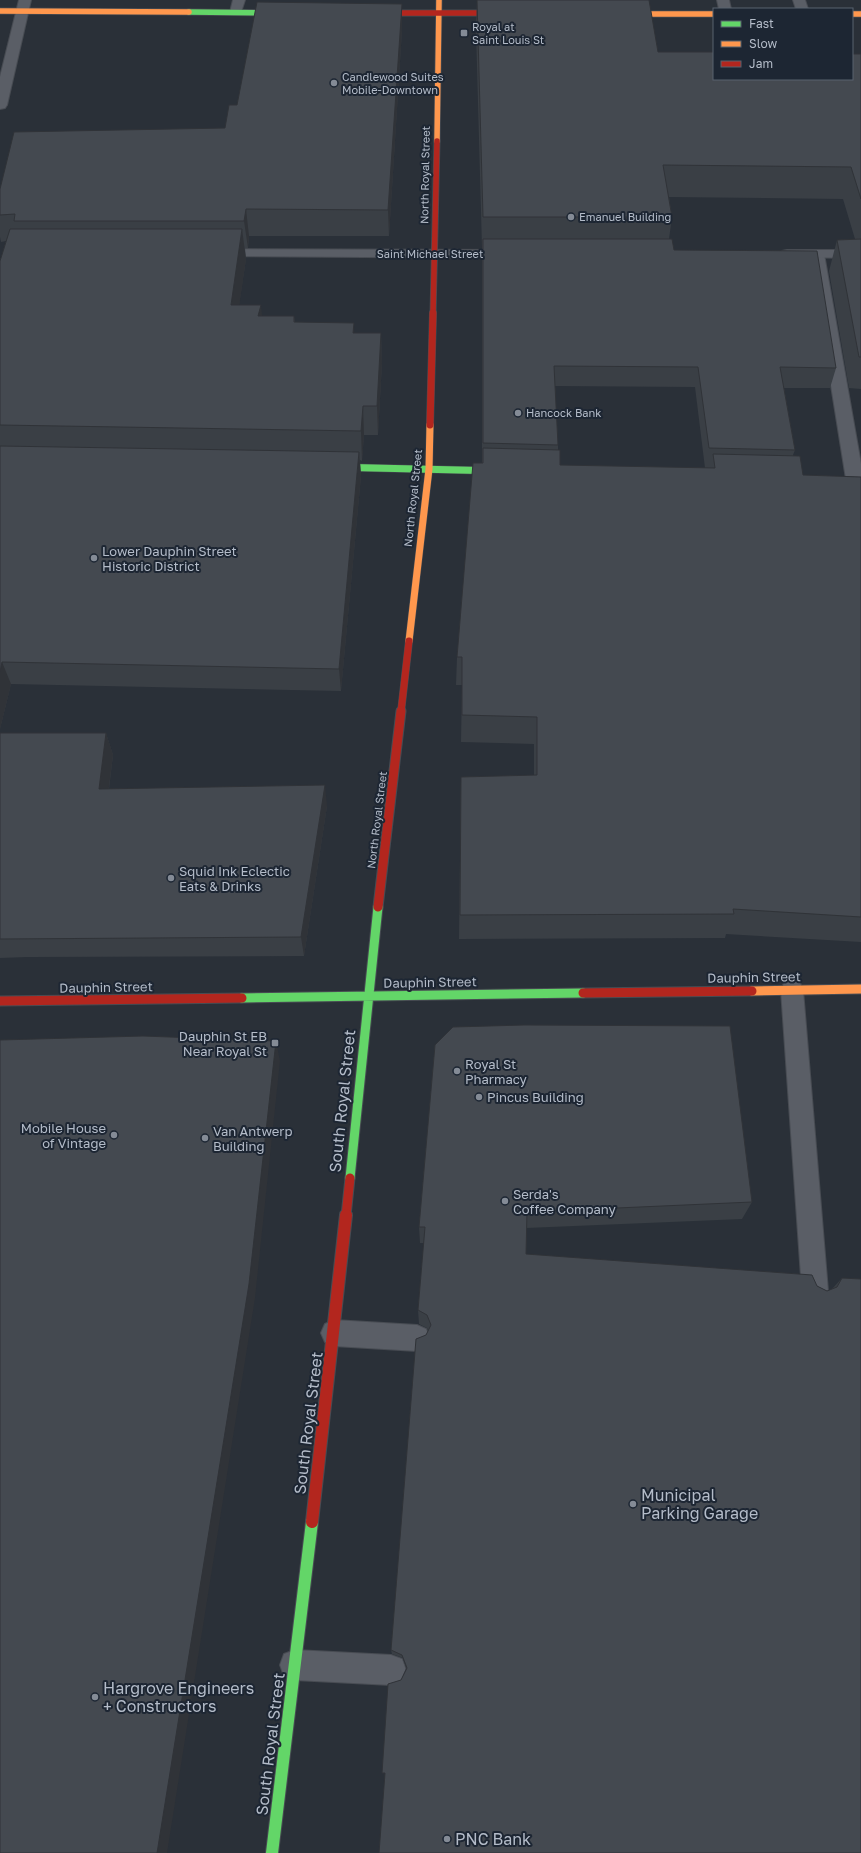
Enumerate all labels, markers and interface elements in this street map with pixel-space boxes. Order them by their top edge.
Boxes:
legend [713,8,853,80]
text: Fast [749,16,774,31]
place label: Royal at Saint Louis St [472,20,544,46]
marker: Royal at Saint Louis St [459,28,469,38]
text: Slow [749,36,777,51]
text: Jam [749,56,773,71]
place label: Candlewood Suites Mobile-Downtown [342,70,444,96]
marker: Candlewood Suites Mobile-Downtown [329,78,339,88]
street label: North Royal Street [417,126,432,224]
place label: Emanuel Building [579,210,671,223]
marker: Emanuel Building [566,212,576,222]
street label: Saint Michael Street [377,247,483,260]
place label: Hancock Bank [526,406,601,419]
marker: Hancock Bank [513,408,523,418]
street label: North Royal Street [401,449,424,547]
place label: Lower Dauphin Street Historic District [102,543,237,574]
marker: Lower Dauphin Street Historic District [89,553,99,563]
street label: North Royal Street [364,771,389,869]
place label: Squid Ink Eclectic Eats & Drinks [179,863,290,894]
marker: Squid Ink Eclectic Eats & Drinks [166,873,176,883]
street label: Dauphin Street [707,968,801,986]
street label: Dauphin Street [383,973,477,991]
street label: Dauphin Street [59,978,153,996]
place label: Dauphin St EB Near Royal St [179,1028,267,1059]
street label: South Royal Street [325,1028,359,1174]
marker: Dauphin St EB Near Royal St [270,1038,280,1048]
place label: Royal St Pharmacy [465,1056,528,1087]
marker: Royal St Pharmacy [452,1066,462,1076]
place label: Pincus Building [487,1089,584,1105]
marker: Pincus Building [474,1092,484,1102]
place label: Mobile House of Vintage [21,1120,106,1151]
place label: Van Antwerp Building [213,1123,292,1154]
marker: Mobile House of Vintage [109,1130,119,1140]
marker: Van Antwerp Building [200,1133,210,1143]
place label: Serda's Coffee Company [513,1186,617,1217]
marker: Serda's Coffee Company [500,1196,510,1206]
street label: South Royal Street [289,1350,327,1496]
place label: Municipal Parking Garage [641,1485,758,1523]
marker: Municipal Parking Garage [628,1499,638,1509]
street label: South Royal Street [251,1671,289,1817]
place label: Hargrove Engineers + Constructors [103,1678,254,1716]
marker: Hargrove Engineers + Constructors [90,1692,100,1702]
place label: PNC Bank [455,1829,531,1849]
marker: PNC Bank [442,1834,452,1844]

